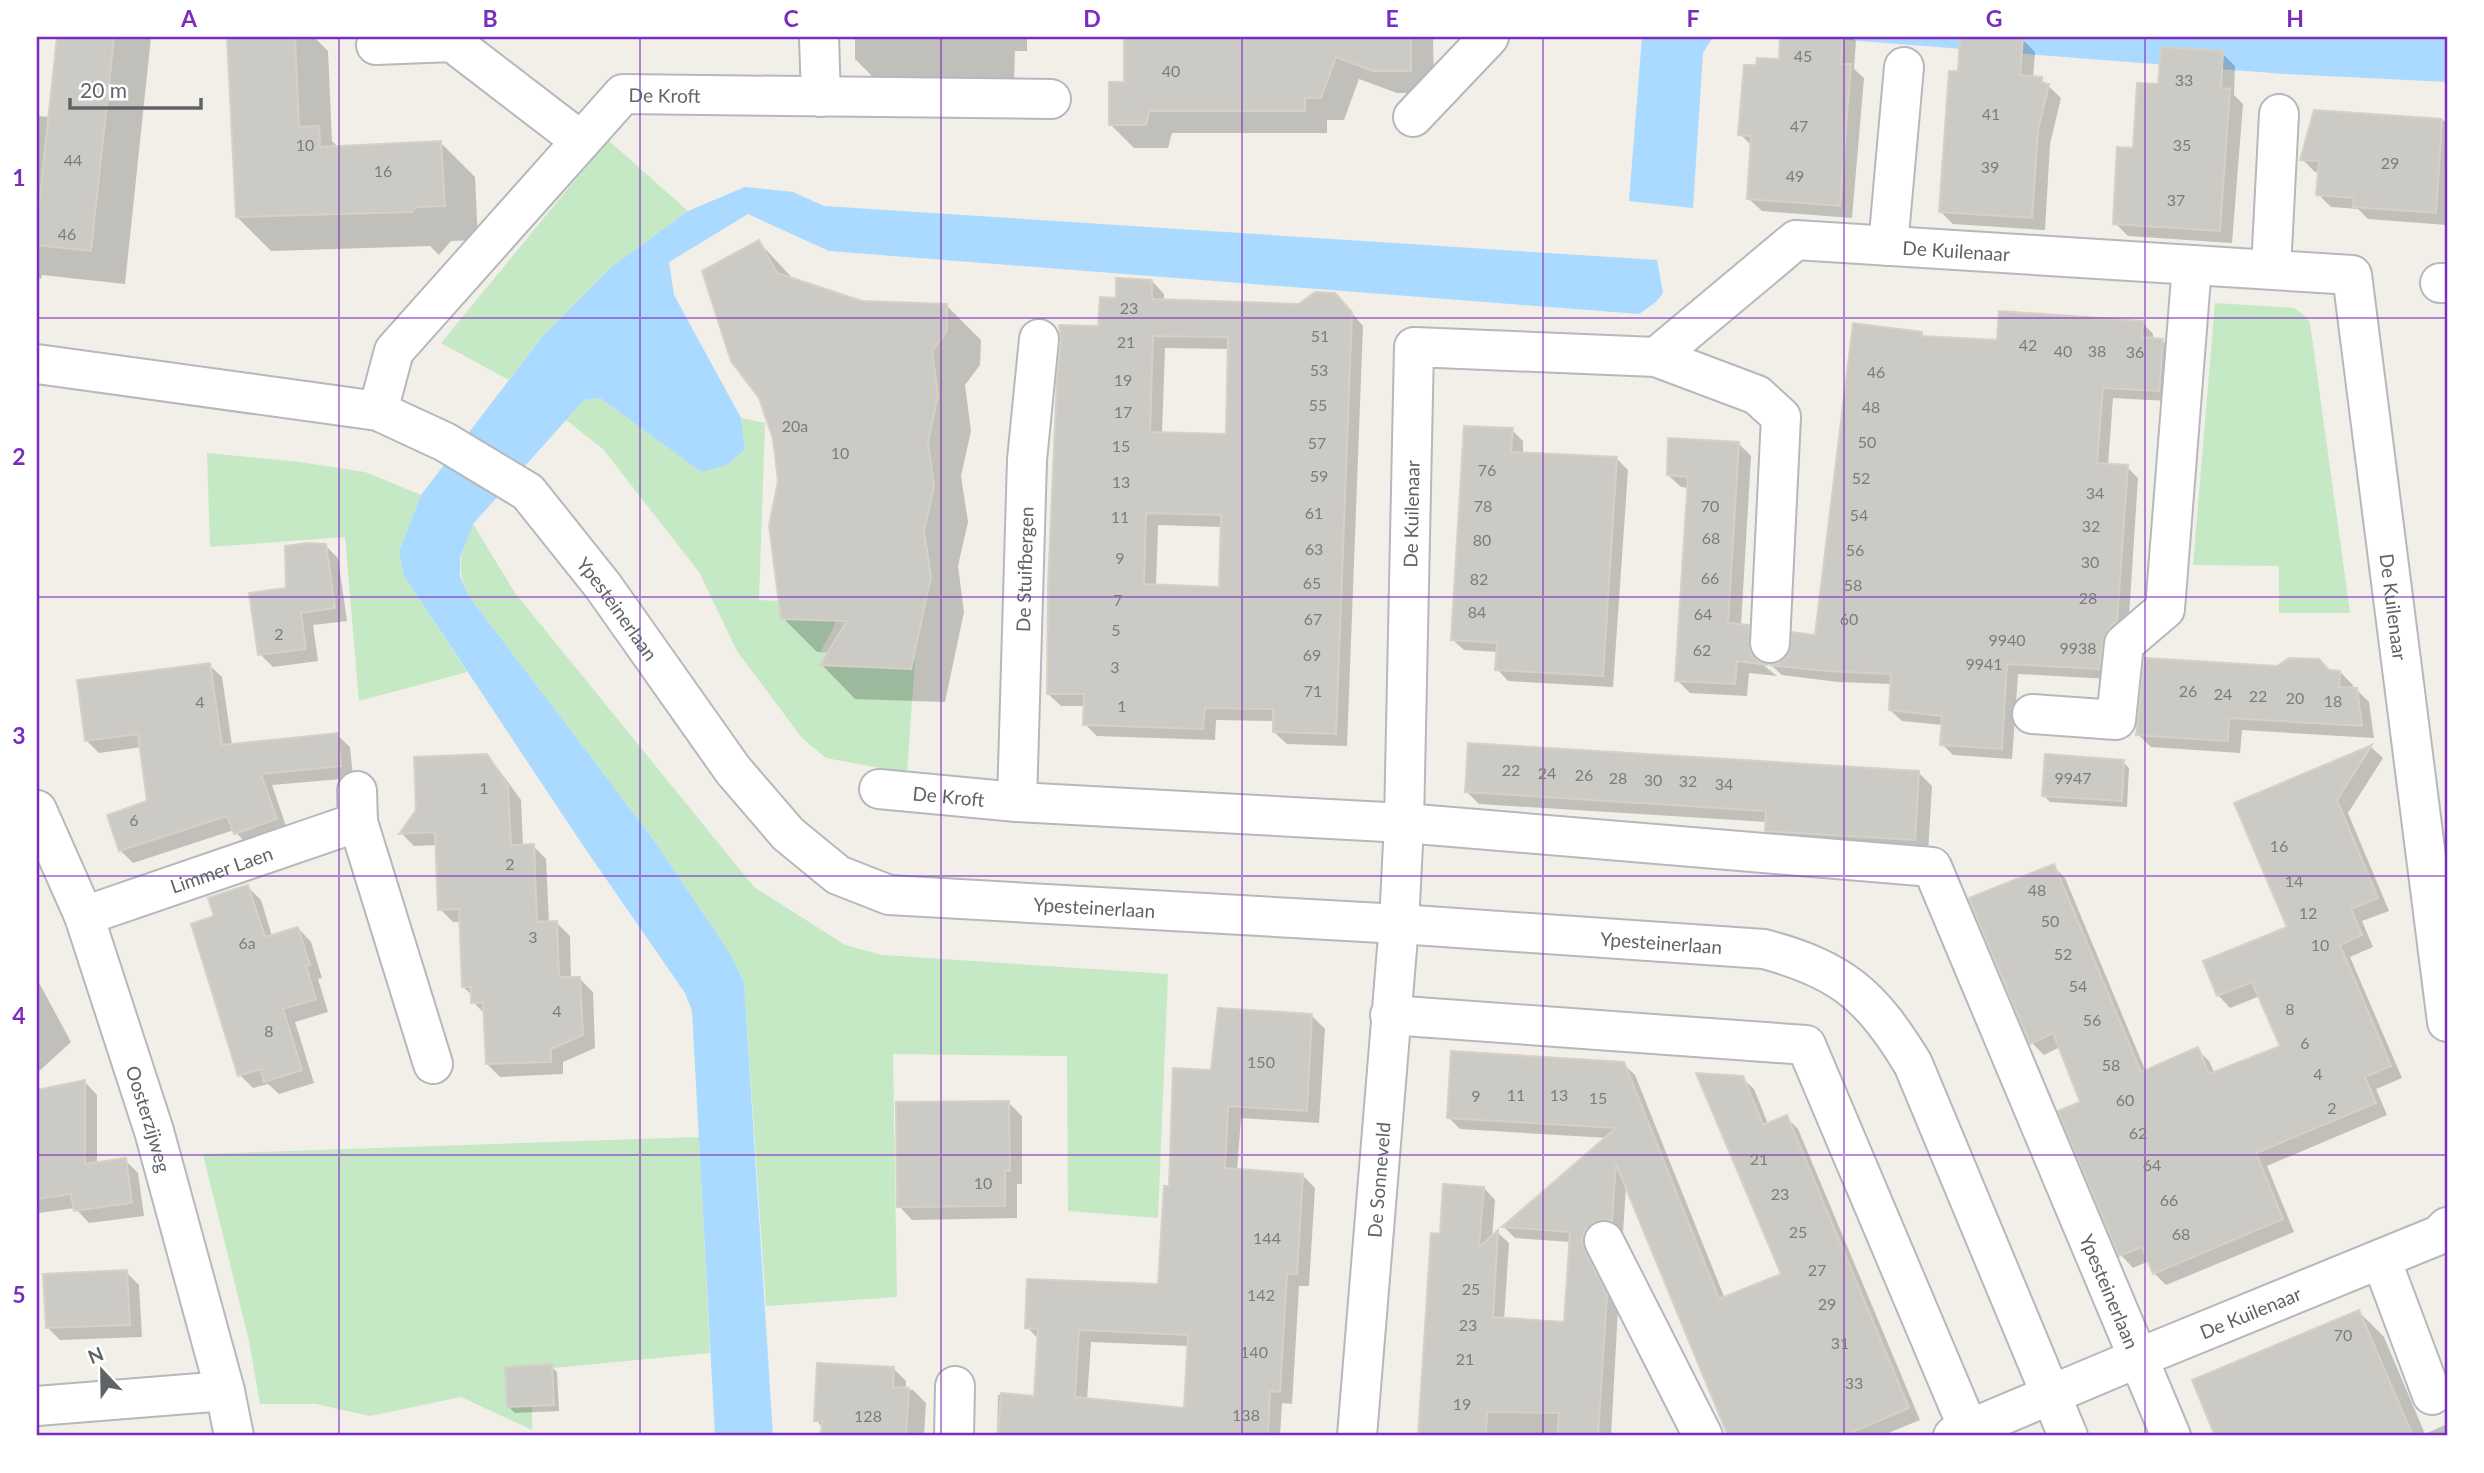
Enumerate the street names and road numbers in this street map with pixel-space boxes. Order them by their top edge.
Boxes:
street label: De Kroft [629,83,701,106]
street label: De Kuilenaar [1902,235,2011,265]
street label: De Kuilenaar [1398,460,1423,568]
street label: De Stuifbergen [1010,506,1037,632]
street label: Ypesteinerlaan [573,552,663,664]
street label: De Kuilenaar [2376,552,2412,662]
street label: De Kroft [912,781,986,810]
street label: Limmer Laen [167,841,275,897]
street label: Ypesteinerlaan [1033,892,1156,922]
street label: Ypesteinerlaan [1600,926,1723,958]
street label: Oosterzijweg [122,1063,176,1175]
street label: De Sonneveld [1362,1121,1394,1239]
street label: Ypesteinerlaan [2076,1230,2144,1352]
street label: De Kuilenaar [2196,1281,2304,1343]

